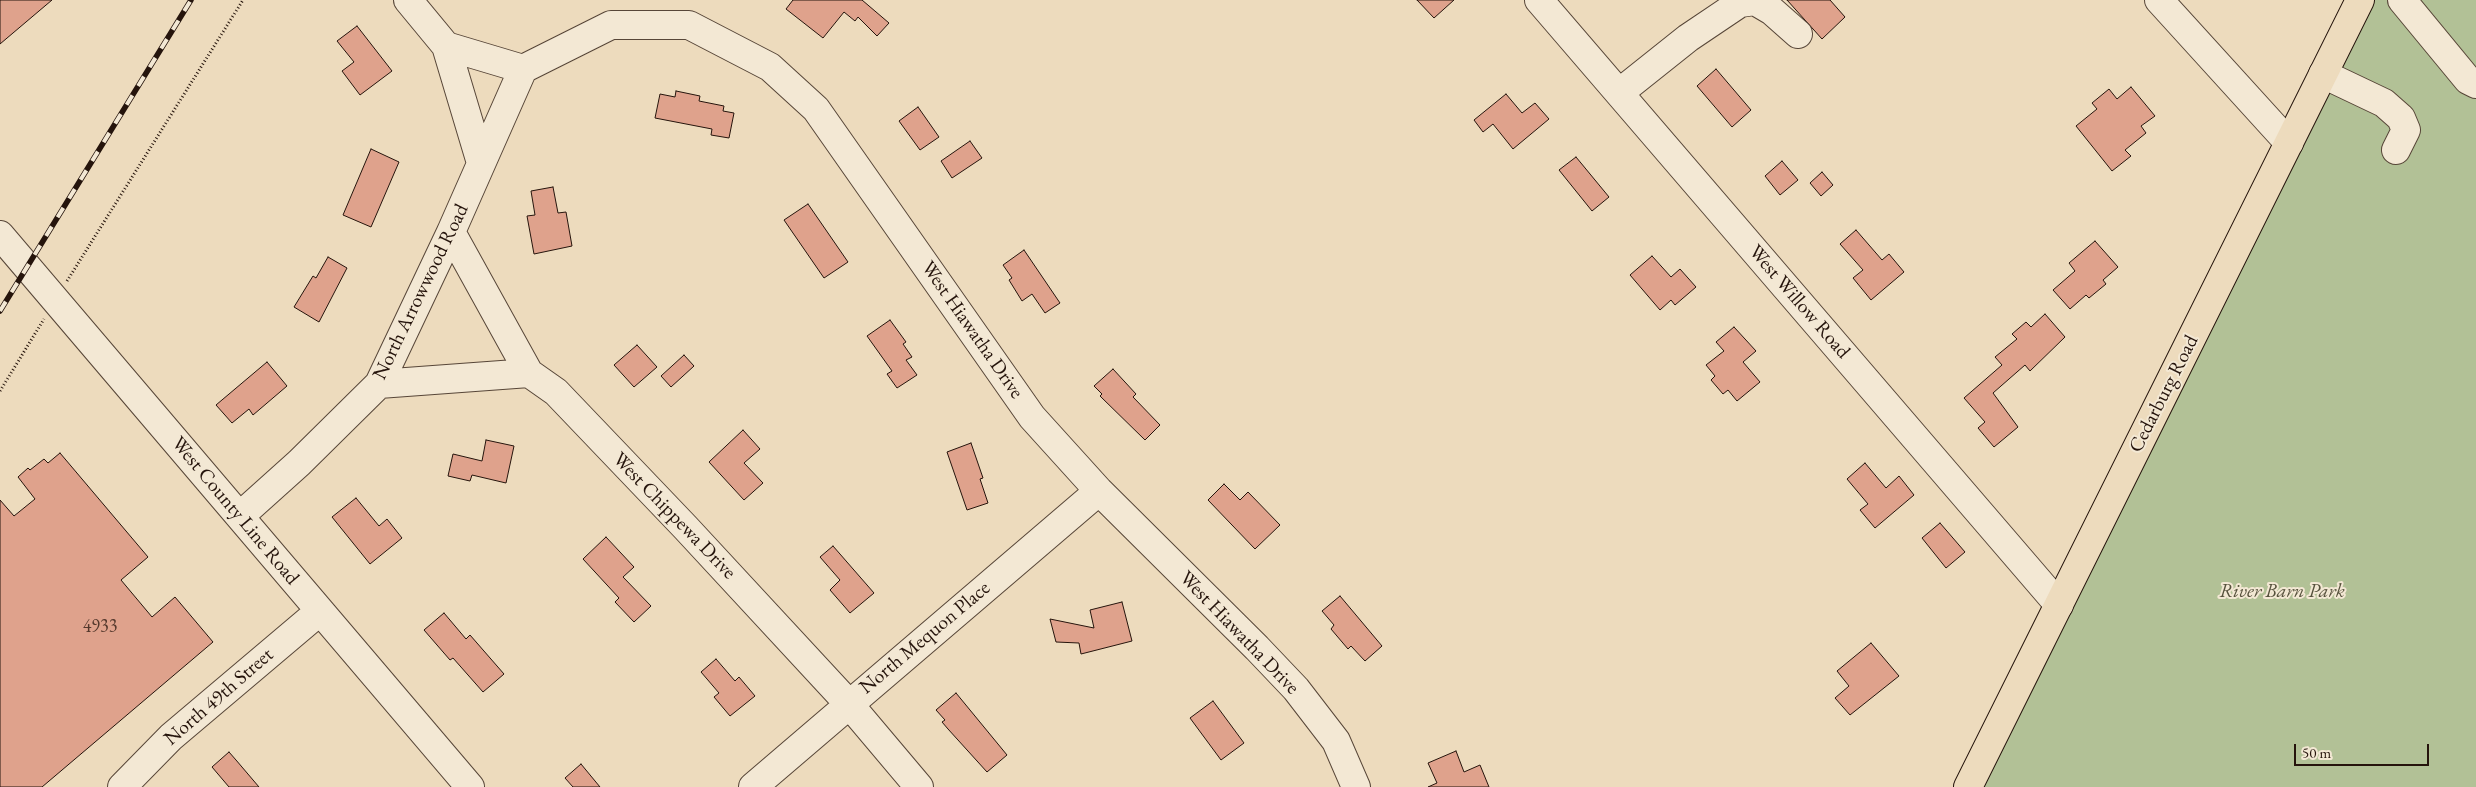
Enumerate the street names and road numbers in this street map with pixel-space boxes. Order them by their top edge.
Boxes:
street label: North Arrowwood Road [368,200,474,384]
street label: West Willow Road [1743,240,1855,364]
street label: West Hiawatha Drive [916,257,1028,403]
street label: Cedarburg Road [2124,331,2204,457]
street label: West County Line Road [166,432,304,590]
street label: West Chippewa Drive [607,448,741,584]
street label: West Hiawatha Drive [1174,566,1304,700]
street label: North Mequon Place [855,576,995,700]
street label: North 49th Street [160,643,278,751]

